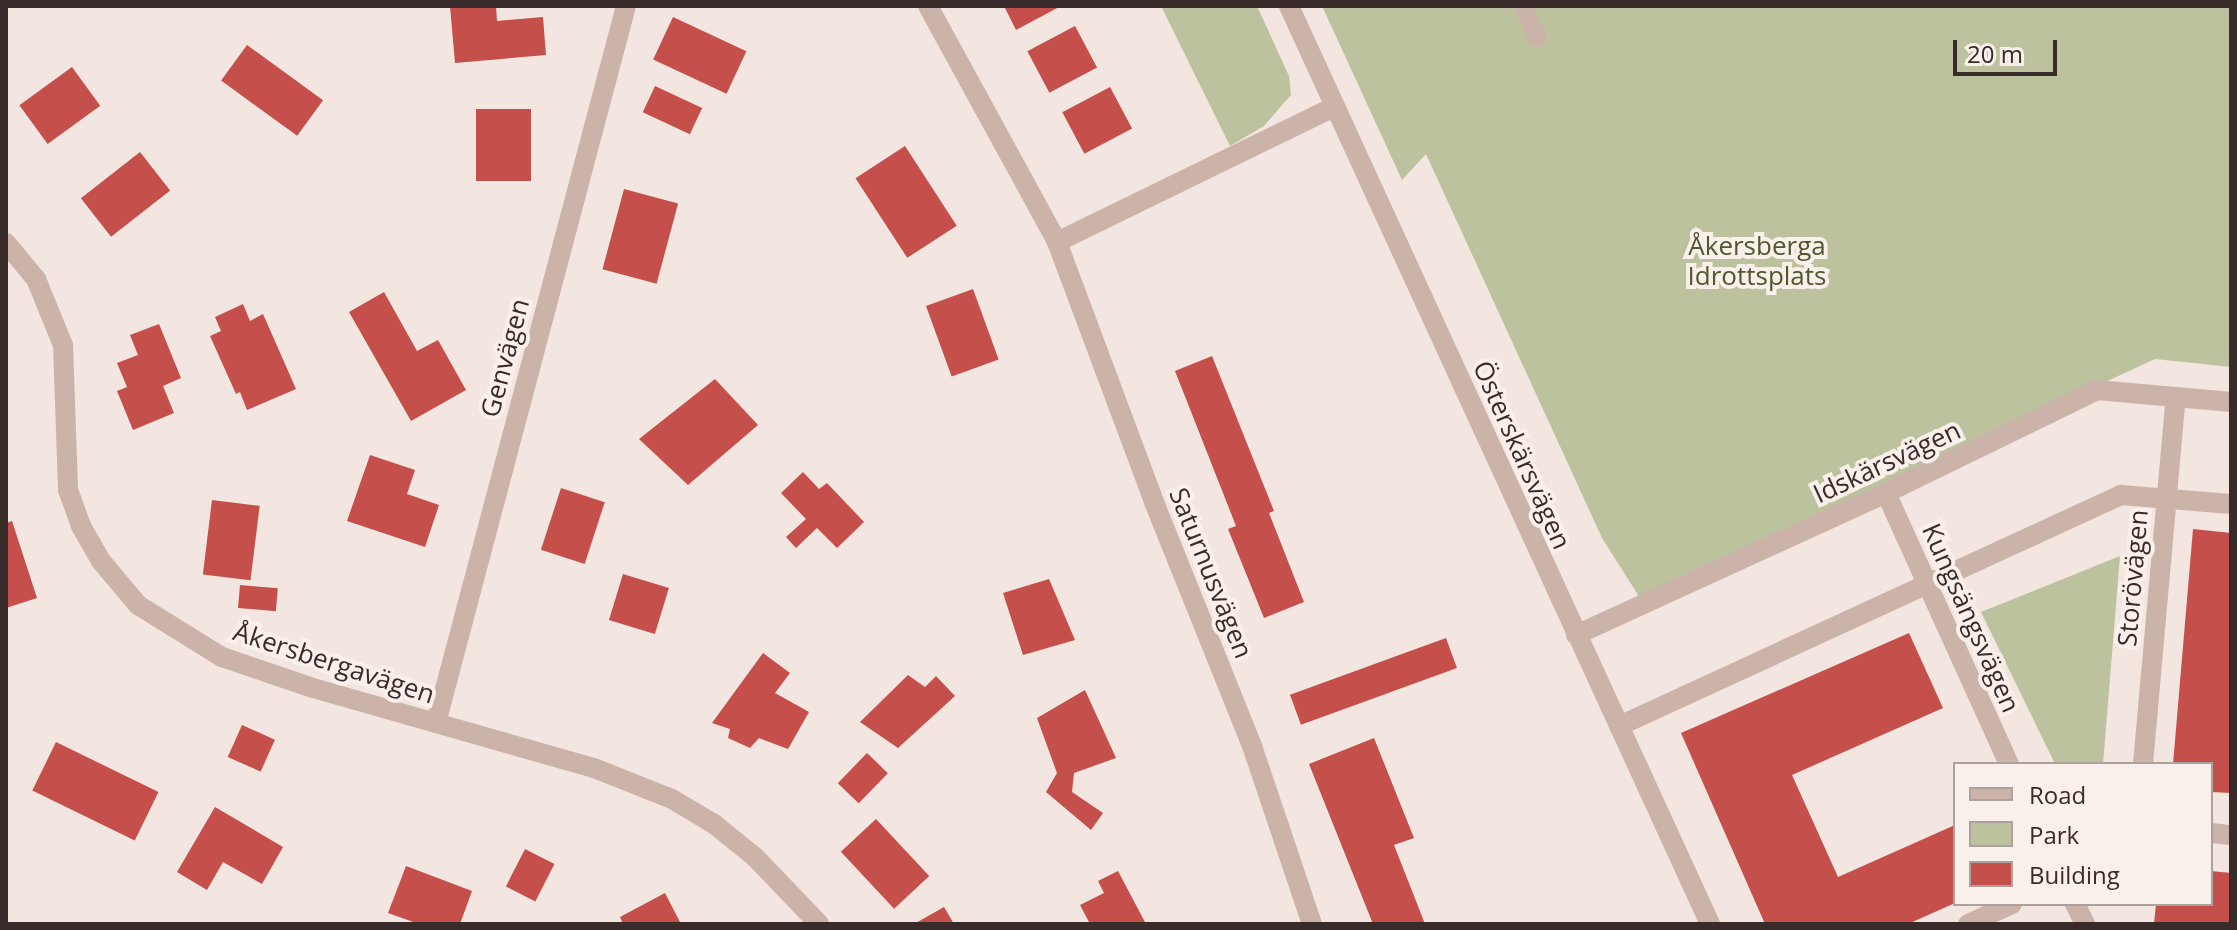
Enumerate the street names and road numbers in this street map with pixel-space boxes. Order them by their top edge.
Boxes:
street label: Genvägen [474,295,536,421]
street label: Österskärsvägen [1467,356,1577,554]
street label: Idskärsvägen [1808,414,1966,510]
street label: Saturnusvägen [1163,483,1259,663]
street label: Storövägen [2111,508,2155,648]
street label: Kungsängsvägen [1915,519,2027,717]
street label: Åkersbergavägen [230,616,438,710]

